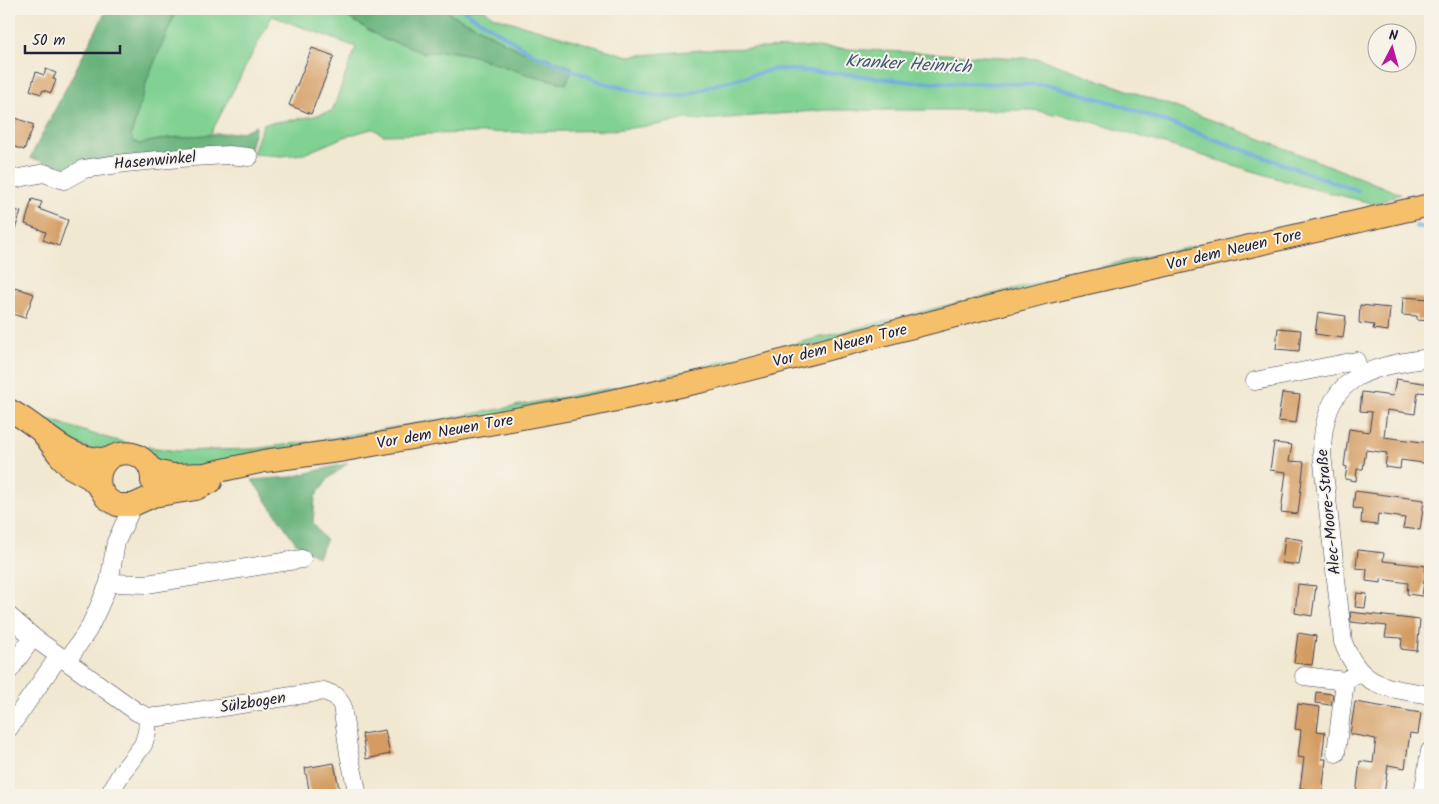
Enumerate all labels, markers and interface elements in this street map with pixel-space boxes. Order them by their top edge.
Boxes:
scale bar [25,22,120,54]
north arrow [1366,22,1416,72]
text: N [1388,25,1399,47]
text: 50 m [32,29,66,53]
water label: Kranker Heinrich [844,47,973,83]
street label: Hasenwinkel [113,145,197,177]
street label: Vor dem Neuen Tore [1164,222,1304,278]
street label: Vor dem Neuen Tore [770,317,910,375]
street label: Vor dem Neuen Tore [375,408,515,456]
street label: Alec-Moore-Straße [1310,448,1348,576]
street label: Sülzbogen [218,685,288,721]

